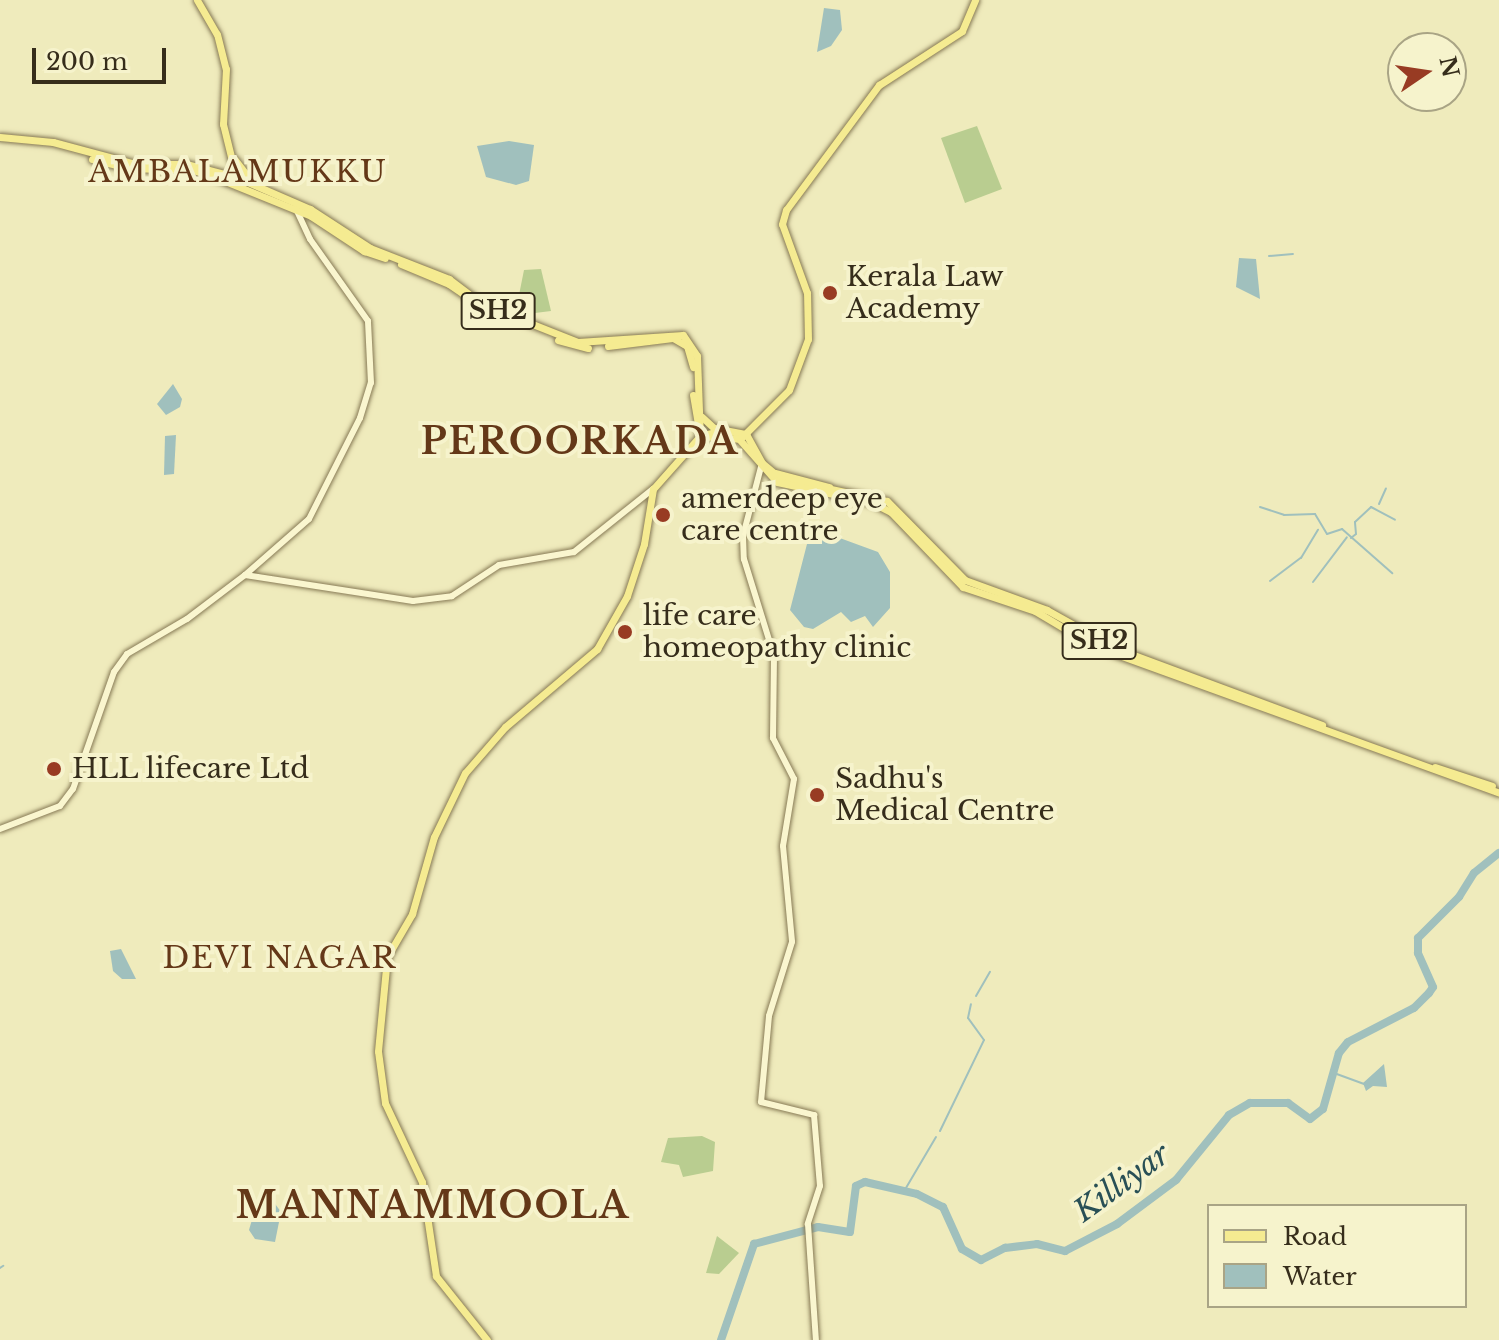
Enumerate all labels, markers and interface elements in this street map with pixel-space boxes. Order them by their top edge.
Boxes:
scale bar [36,32,170,82]
north arrow [1387,32,1467,112]
text: 200 m [46,47,128,76]
text: N [1433,54,1464,80]
district label: AMBALAMUKKU [88,154,388,190]
place label: Kerala Law Academy [846,260,1004,326]
marker: Kerala Law Academy [821,284,839,302]
road number: SH2 [460,289,536,333]
district label: PEROORKADA [421,420,739,464]
place label: amerdeep eye care centre [681,482,883,548]
marker: amerdeep eye care centre [652,504,674,526]
place label: life care homeopathy clinic [643,599,912,665]
road number: SH2 [1061,619,1137,663]
marker: life care homeopathy clinic [614,621,636,643]
place label: HLL lifecare Ltd [72,752,310,786]
marker: HLL lifecare Ltd [43,758,65,780]
place label: Sadhu's Medical Centre [835,762,1054,828]
marker: Sadhu's Medical Centre [806,784,828,806]
district label: DEVI NAGAR [163,940,397,976]
water label: Killiyar [1067,1136,1177,1230]
district label: MANNAMMOOLA [236,1184,630,1228]
legend [1207,1204,1467,1308]
text: Road [1283,1222,1347,1251]
text: Water [1283,1262,1357,1291]

